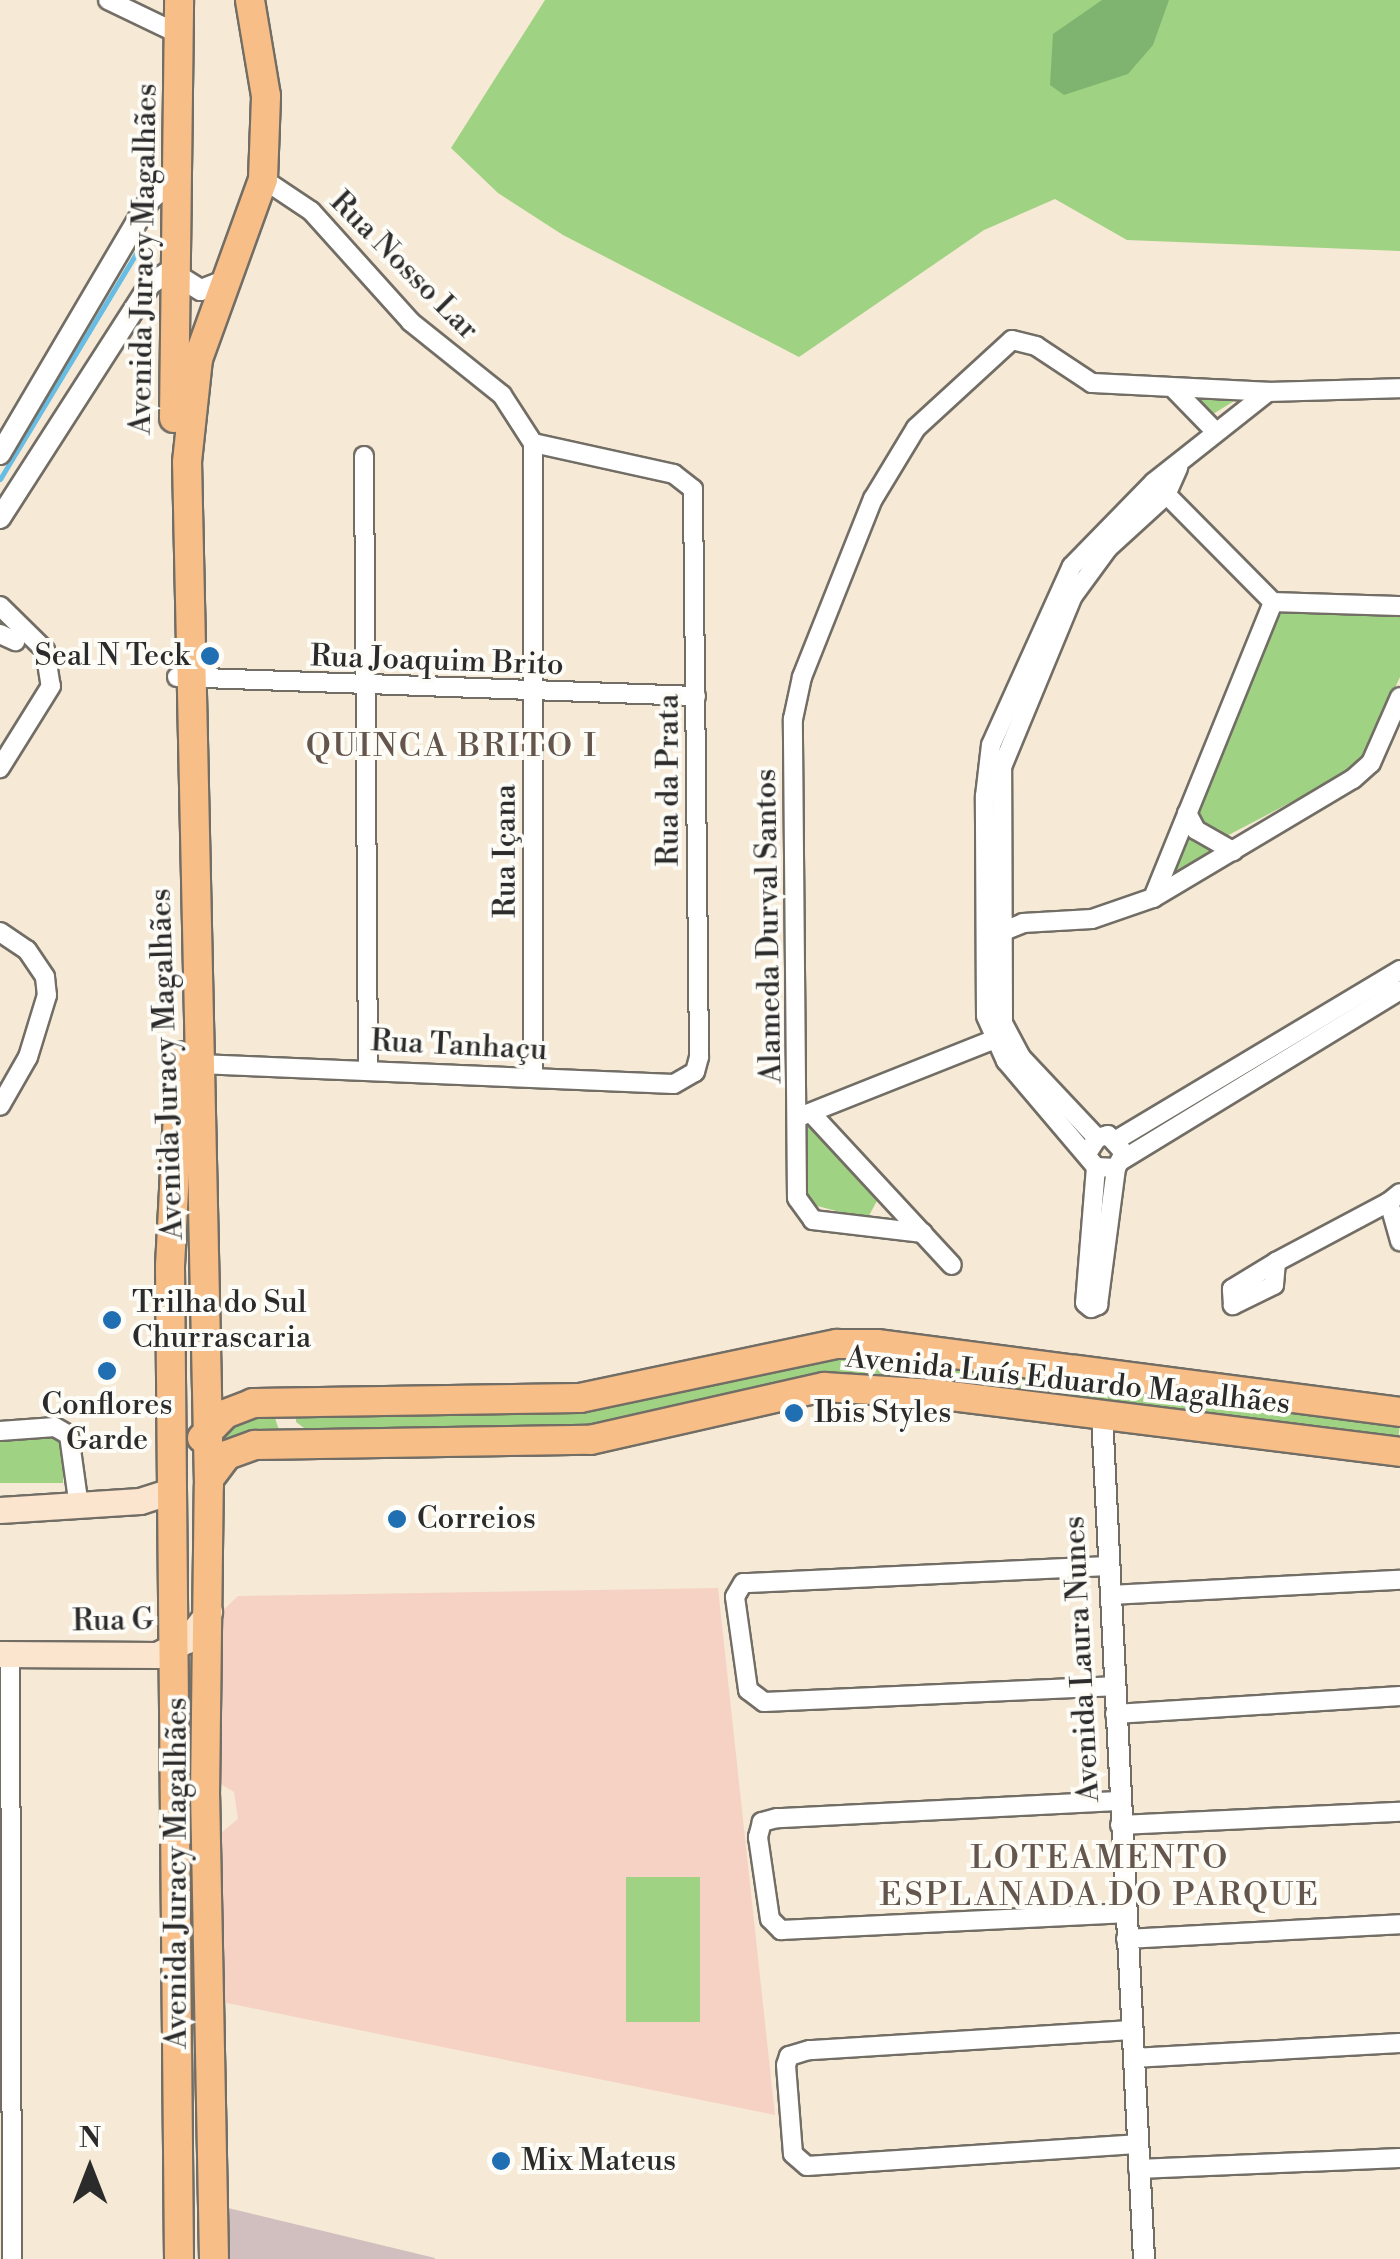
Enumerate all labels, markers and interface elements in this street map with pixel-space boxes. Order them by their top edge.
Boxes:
street label: Avenida Juracy Magalhães [123,83,165,435]
street label: Rua Nosso Lar [322,184,486,348]
place label: Seal N Teck [35,638,190,674]
street label: Rua Joaquim Brito [310,639,564,683]
marker: Seal N Teck [199,645,221,667]
street label: Rua da Prata [651,694,687,866]
district label: QUINCA BRITO I [306,727,598,765]
street label: Alameda Durval Santos [748,768,790,1084]
street label: Rua Içana [488,784,524,918]
street label: Avenida Juracy Magalhães [143,888,191,1240]
street label: Rua Tanhaçu [370,1023,548,1069]
place label: Trilha do Sul Churrascaria [132,1285,311,1356]
marker: Trilha do Sul Churrascaria [101,1309,123,1331]
street label: Avenida Luís Eduardo Magalhães [844,1340,1292,1422]
marker: Conflores Garde [96,1360,118,1382]
place label: Conflores Garde [41,1387,173,1458]
place label: Ibis Styles [814,1395,951,1431]
marker: Ibis Styles [783,1402,805,1424]
place label: Correios [417,1501,536,1537]
marker: Correios [386,1508,408,1530]
street label: Avenida Laura Nunes [1057,1515,1107,1803]
street label: Rua G [72,1602,154,1640]
street label: Avenida Juracy Magalhães [159,1697,195,2049]
district label: LOTEAMENTO ESPLANADA DO PARQUE [880,1840,1320,1915]
north arrow [40,2119,140,2219]
text: N [79,2121,101,2156]
place label: Mix Mateus [521,2143,676,2179]
marker: Mix Mateus [490,2150,512,2172]

